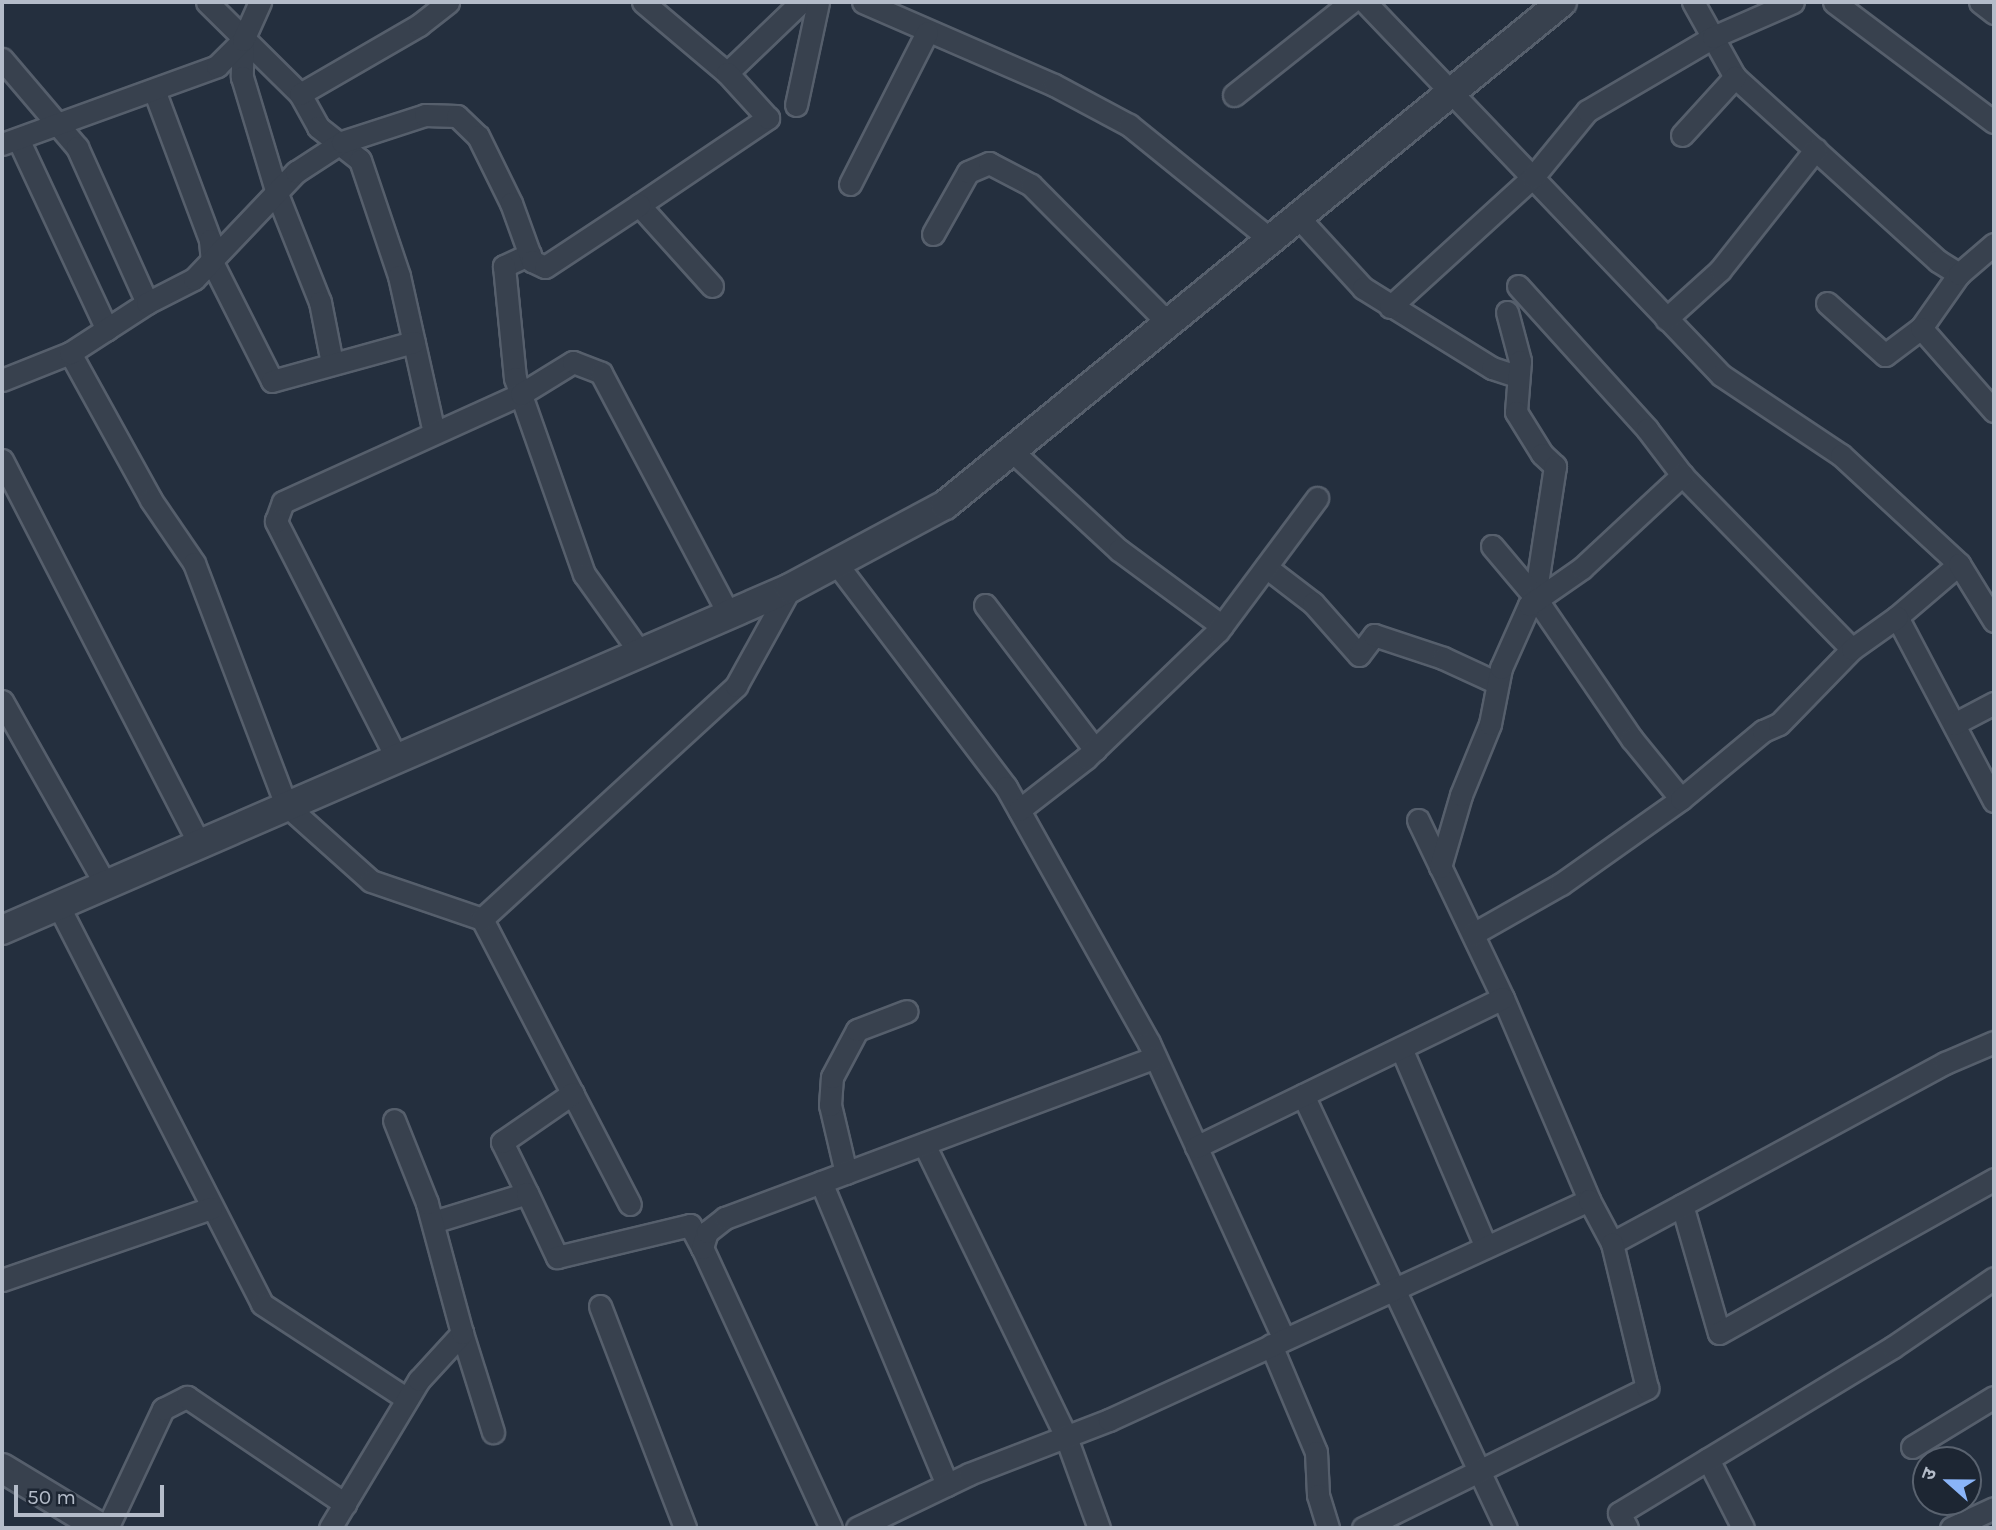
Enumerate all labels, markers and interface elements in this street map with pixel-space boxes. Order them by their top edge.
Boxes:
north arrow [1912,1446,1982,1516]
text: उ [1917,1465,1942,1483]
scale bar [18,1470,168,1514]
text: 50 m [27,1485,76,1509]

